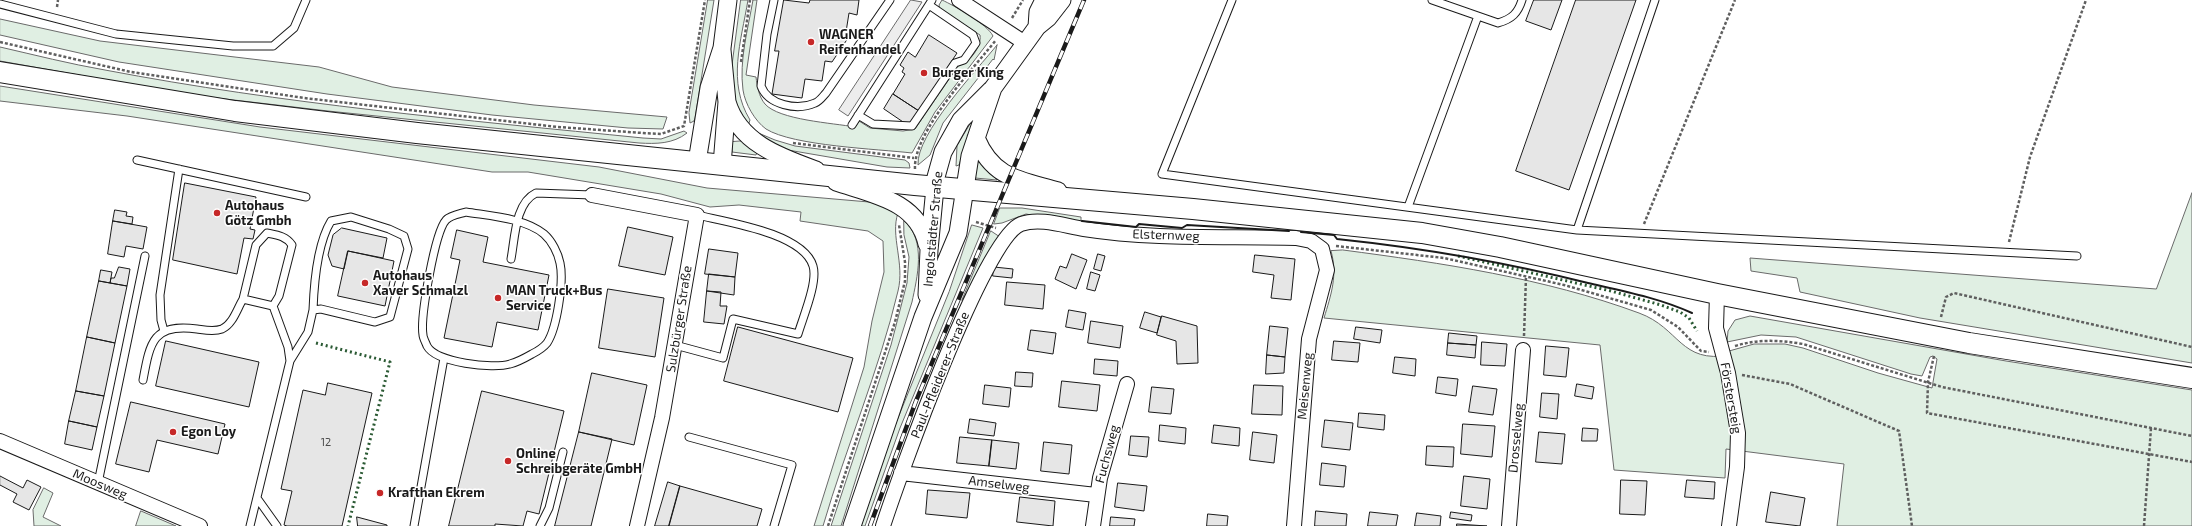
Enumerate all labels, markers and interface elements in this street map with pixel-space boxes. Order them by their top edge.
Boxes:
place label: WAGNER Reifenhandel [819,27,901,58]
marker: WAGNER Reifenhandel [806,37,816,47]
place label: Burger King [932,65,1004,81]
marker: Burger King [919,68,929,78]
street label: Ingolstädter Straße [920,171,946,287]
place label: Autohaus Götz Gmbh [225,198,291,229]
marker: Autohaus Götz Gmbh [212,208,222,218]
street label: Elsternweg [1132,226,1200,244]
street label: Sulzbürger Straße [663,265,695,373]
place label: Autohaus Xaver Schmalzl [373,268,468,299]
marker: Autohaus Xaver Schmalzl [360,278,370,288]
place label: MAN Truck+Bus Service [506,283,602,314]
marker: MAN Truck+Bus Service [493,293,503,303]
street label: Paul-Pfleiderer-Straße [907,309,973,441]
street label: Meisenweg [1294,352,1316,420]
street label: Förstersteig [1717,361,1745,435]
street label: Drosselweg [1505,403,1527,473]
street label: Fuchsweg [1092,423,1122,485]
place label: Egon Loy [181,424,236,440]
marker: Egon Loy [168,427,178,437]
house number: 12 [321,435,331,449]
place label: Online Schreibgeräte GmbH [516,446,642,477]
marker: Online Schreibgeräte GmbH [503,456,513,466]
street label: Moosweg [70,466,130,502]
street label: Amselweg [967,473,1031,495]
place label: Krafthan Ekrem [388,485,485,501]
marker: Krafthan Ekrem [375,488,385,498]

